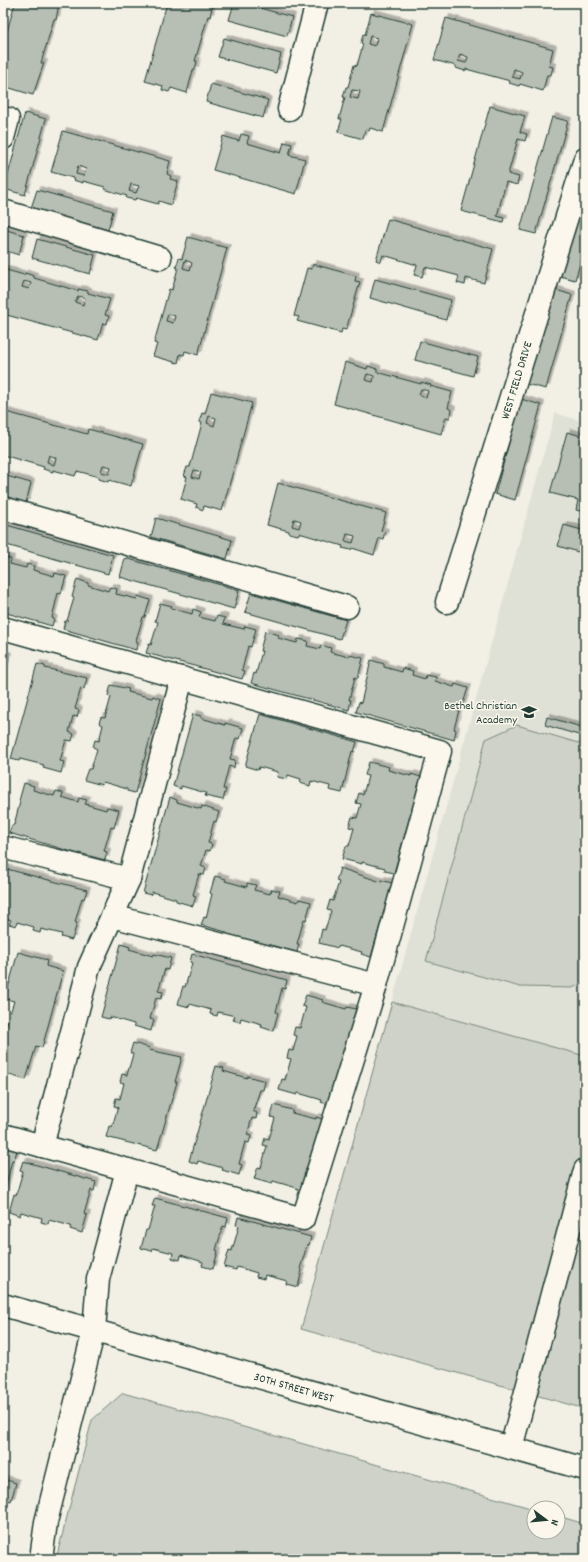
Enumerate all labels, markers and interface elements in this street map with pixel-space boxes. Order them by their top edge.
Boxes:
street label: WEST FIELD DRIVE [498,339,537,421]
place label: Bethel Christian Academy [444,698,518,729]
school or university icon: Bethel Christian Academy [520,703,538,721]
street label: 30TH STREET WEST [252,1369,336,1408]
north arrow [526,1500,566,1540]
text: N [545,1517,562,1528]

